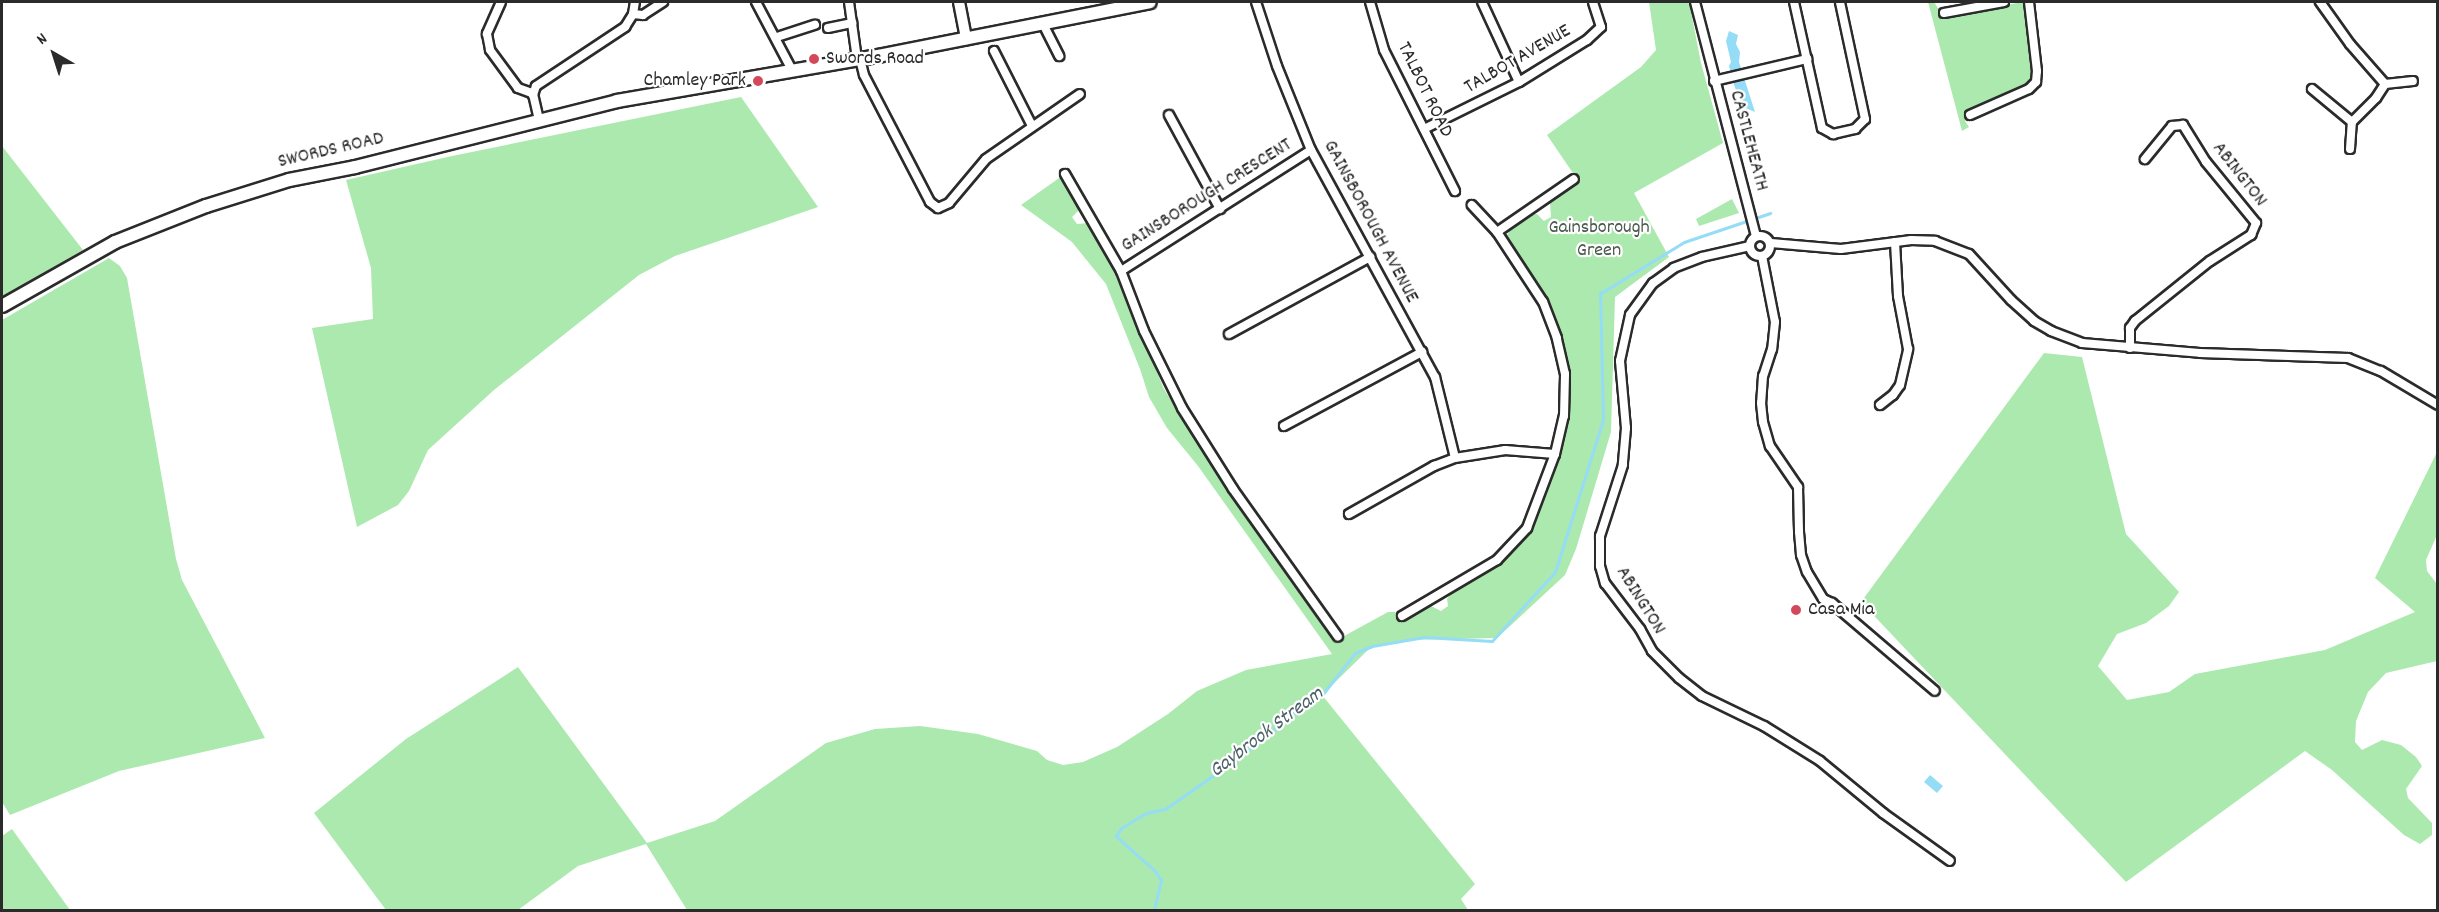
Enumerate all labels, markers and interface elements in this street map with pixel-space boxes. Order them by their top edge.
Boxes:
street label: TALBOT AVENUE [1461,20,1575,100]
north arrow [24,24,84,84]
text: N [32,28,53,51]
street label: TALBOT ROAD [1391,38,1457,142]
place label: Swords Road [826,47,924,71]
marker: Swords Road [807,52,821,66]
place label: Chamley Park [644,69,746,93]
marker: Chamley Park [751,74,765,88]
street label: CASTLEHEATH [1723,88,1773,194]
street label: SWORDS ROAD [276,127,386,175]
street label: GAINSBOROUGH CRESCENT [1117,134,1297,258]
street label: GAINSBOROUGH AVENUE [1317,137,1423,307]
street label: ABINGTON [2206,138,2272,212]
park label: Gainsborough Green [1548,217,1650,264]
street label: ABINGTON [1610,562,1670,640]
place label: Casa Mia [1808,598,1874,622]
marker: Casa Mia [1789,603,1803,617]
water label: Gaybrook Stream [1205,682,1329,784]

